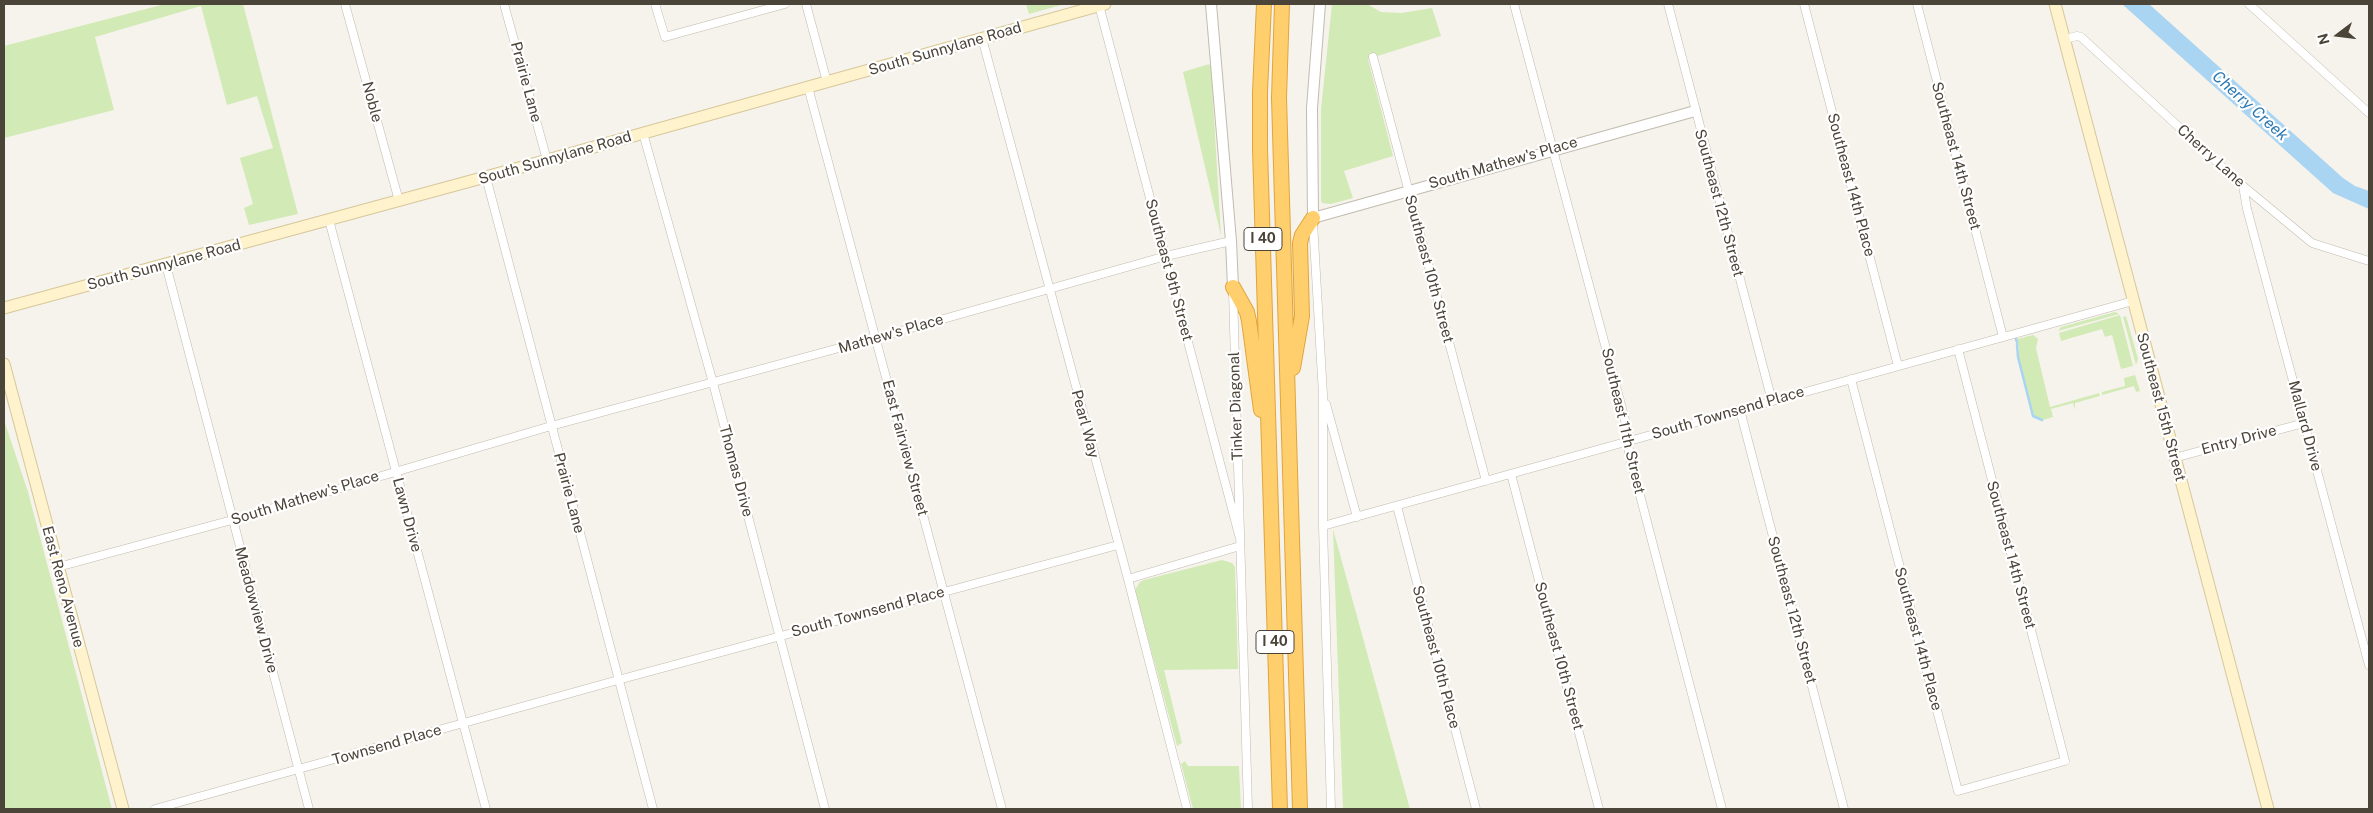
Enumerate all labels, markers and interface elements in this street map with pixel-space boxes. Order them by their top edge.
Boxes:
north arrow [2313,10,2363,60]
street label: South Sunnylane Road [866,19,1024,79]
text: N [2314,32,2333,46]
street label: Prairie Lane [507,40,545,124]
water label: Cherry Creek [2208,67,2292,145]
street label: Noble [358,80,386,124]
street label: Southeast 14th Street [1928,80,1984,232]
street label: Southeast 14th Place [1823,111,1879,259]
street label: Cherry Lane [2173,121,2249,191]
street label: Southeast 12th Street [1691,127,1747,279]
street label: South Sunnylane Road [476,128,634,188]
street label: South Mathew's Place [1426,133,1580,193]
street label: Southeast 10th Street [1401,193,1457,345]
street label: Southeast 9th Street [1141,197,1197,343]
road number: I 40 [1244,228,1282,250]
street label: South Sunnylane Road [85,236,243,294]
street label: Mathew's Place [836,310,946,358]
street label: Southeast 15th Street [2133,331,2189,483]
street label: Southeast 11th Street [1597,346,1649,496]
street label: Tinker Diagonal [1225,351,1247,461]
street label: East Fairview Street [878,378,932,518]
street label: Mallard Drive [2284,379,2326,473]
street label: South Townsend Place [1650,383,1806,443]
street label: Pearl Way [1067,388,1103,460]
street label: Entry Drive [2200,421,2278,459]
street label: Thomas Drive [715,423,757,519]
street label: Prairie Lane [550,451,588,535]
street label: South Mathew's Place [229,467,381,529]
street label: Lawn Drive [388,476,426,554]
street label: Southeast 14th Street [1983,479,2039,631]
street label: East Reno Avenue [38,524,88,650]
street label: Southeast 12th Street [1764,534,1820,686]
street label: Meadowview Drive [230,545,282,675]
street label: Southeast 14th Place [1890,565,1946,713]
street label: Southeast 10th Street [1531,580,1587,732]
street label: South Townsend Place [789,583,947,641]
street label: Southeast 10th Place [1408,583,1464,731]
road number: I 40 [1256,630,1294,654]
street label: Townsend Place [330,721,444,769]

